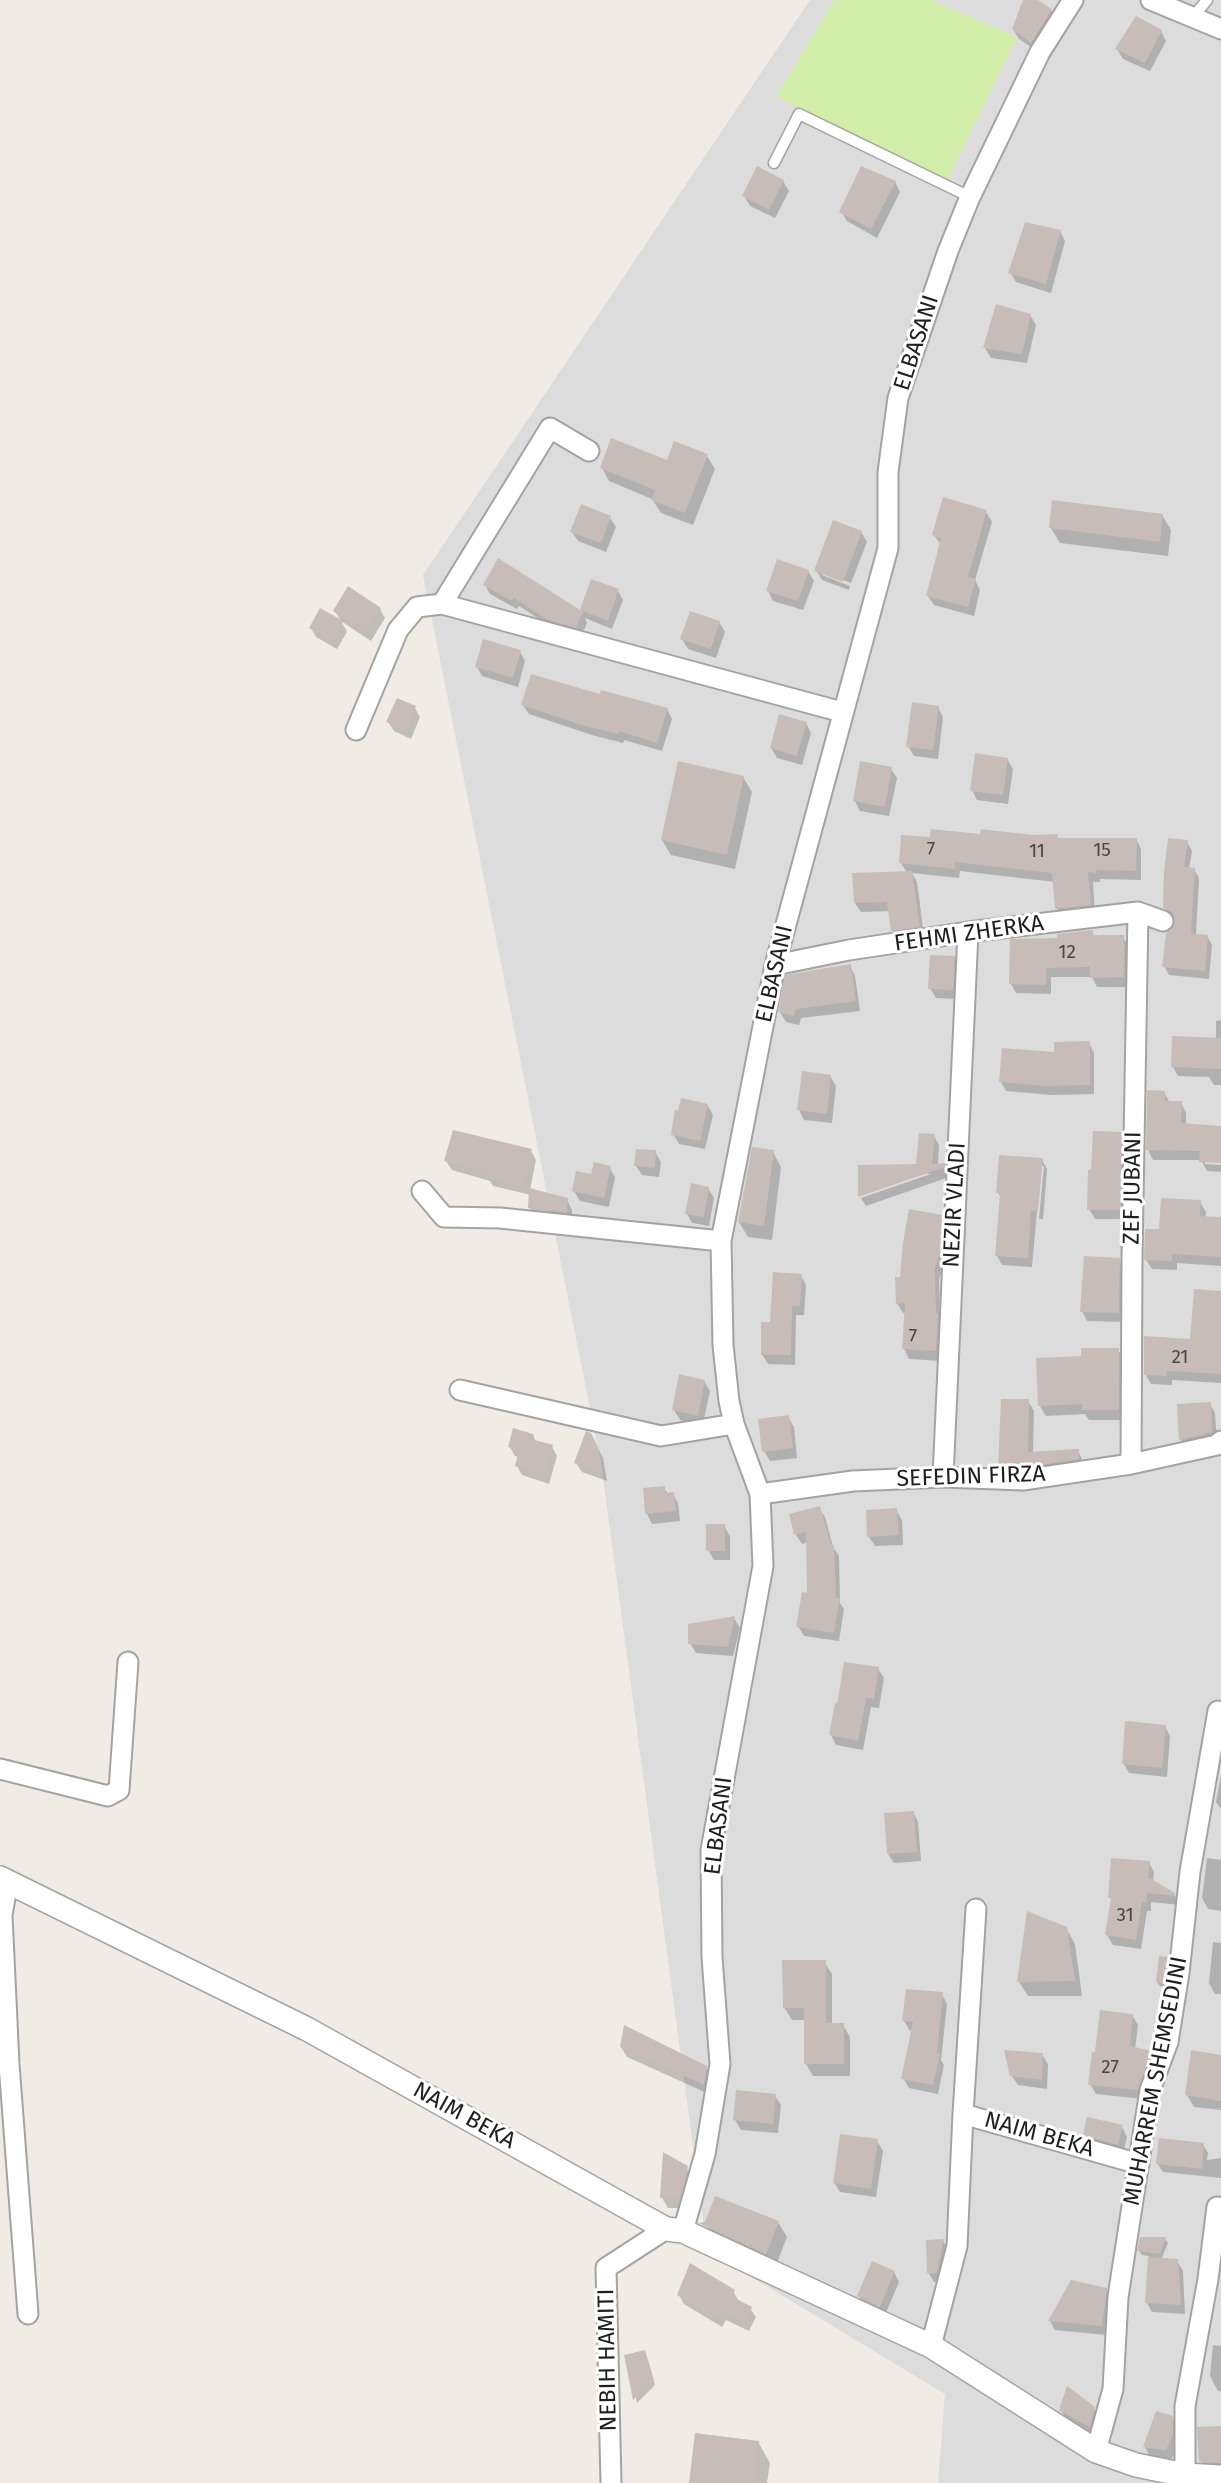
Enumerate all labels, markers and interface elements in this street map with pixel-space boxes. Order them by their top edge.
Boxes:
street label: ELBASANI [889,292,945,394]
house number: 7 [927,839,935,861]
house number: 15 [1093,840,1111,862]
house number: 11 [1029,841,1045,863]
street label: FEHMI ZHERKA [893,910,1045,958]
street label: ELBASANI [750,923,800,1025]
house number: 12 [1058,942,1076,964]
street label: ZEF JUBANI [1118,1131,1148,1245]
street label: NEZIR VLADI [938,1142,972,1268]
house number: 7 [909,1326,917,1348]
house number: 21 [1171,1347,1189,1369]
street label: SEFEDIN FIRZA [896,1461,1046,1493]
street label: ELBASANI [699,1775,739,1877]
house number: 31 [1116,1905,1134,1927]
street label: MUHARREM SHEMSEDINI [1118,1954,1194,2208]
house number: 27 [1101,2057,1119,2079]
street label: NAIM BEKA [408,2077,520,2155]
street label: NAIM BEKA [981,2106,1097,2164]
street label: NEBIH HAMITI [593,2288,623,2432]

